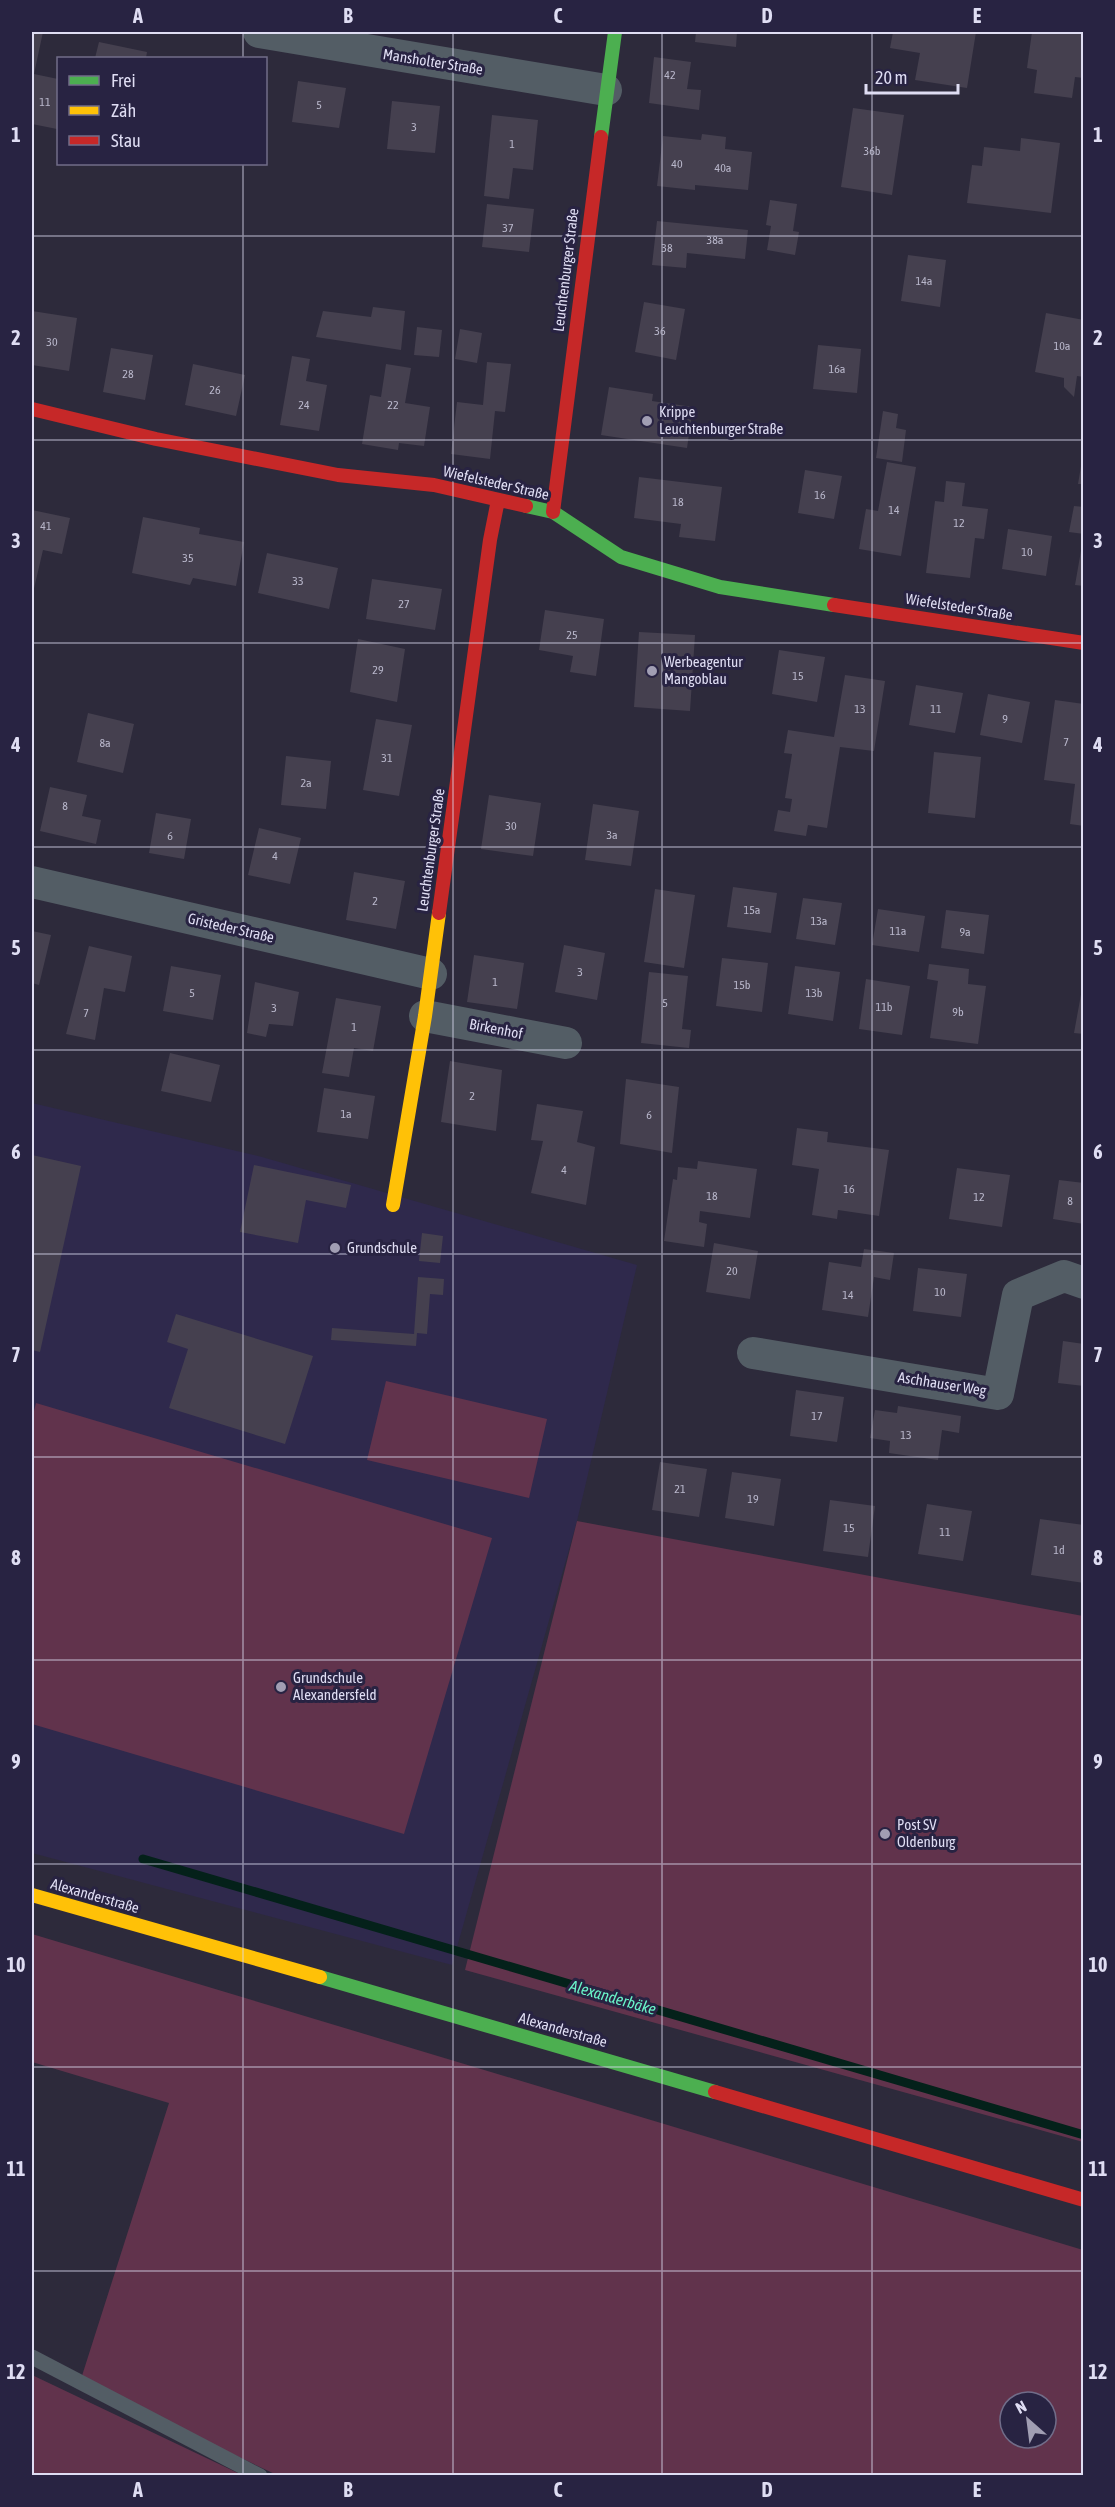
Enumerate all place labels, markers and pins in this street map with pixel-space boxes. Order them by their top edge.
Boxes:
place label: Krippe Leuchtenburger Straße [659,403,783,437]
marker: Krippe Leuchtenburger Straße [640,414,654,428]
place label: Werbeagentur Mangoblau [664,653,743,687]
marker: Werbeagentur Mangoblau [645,664,659,678]
place label: Grundschule [347,1239,417,1256]
marker: Grundschule [328,1241,342,1255]
place label: Grundschule Alexandersfeld [293,1669,377,1703]
marker: Grundschule Alexandersfeld [274,1680,288,1694]
place label: Post SV Oldenburg [897,1816,956,1850]
marker: Post SV Oldenburg [878,1827,892,1841]

